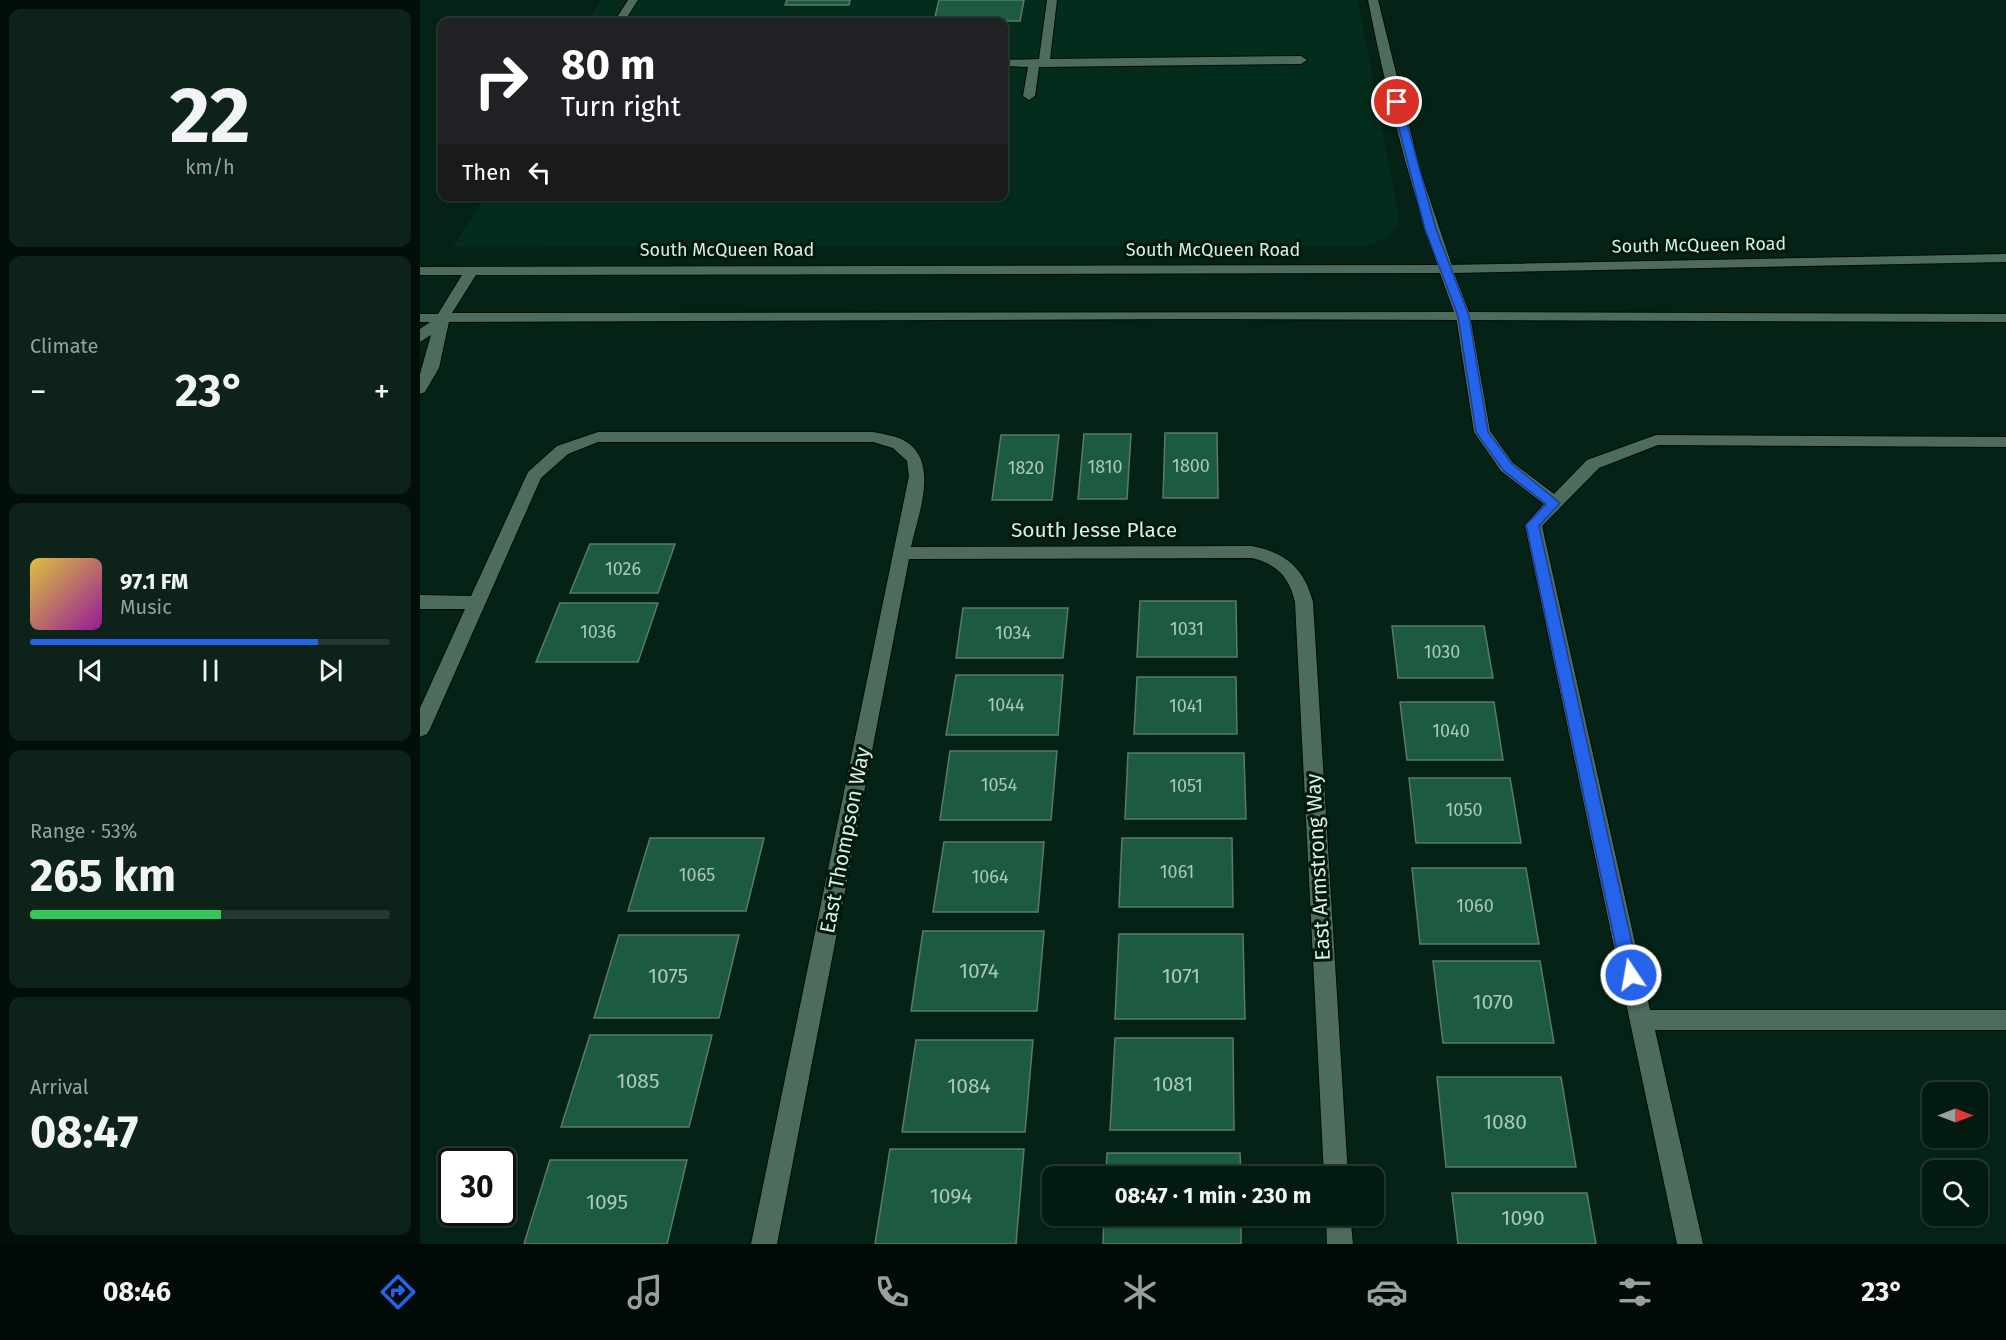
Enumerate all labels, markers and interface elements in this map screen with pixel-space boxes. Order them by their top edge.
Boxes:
text: 80 m [561,40,655,90]
icon: right [462,42,540,120]
text: 22 [170,69,250,163]
pin [1371,76,1422,127]
icon: arrive [1380,85,1413,118]
text: Turn right [561,91,681,123]
text: km/h [185,155,235,179]
icon: left [523,156,556,189]
text: Then [462,159,511,186]
street label: South McQueen Road [1612,232,1786,258]
street label: South McQueen Road [640,239,814,261]
street label: South McQueen Road [1126,239,1300,261]
text: Climate [30,334,98,358]
text: 23° [175,364,245,418]
text: − [30,372,47,412]
text: + [374,372,390,412]
house number: 1800 [1172,455,1210,477]
house number: 1810 [1087,456,1123,478]
house number: 1820 [1008,457,1044,479]
street label: South Jesse Place [1011,517,1177,543]
house number: 1026 [605,558,641,580]
text: 97.1 FM [120,568,188,595]
text: Music [120,595,172,619]
house number: 1031 [1170,618,1204,640]
house number: 1036 [580,621,616,643]
house number: 1034 [995,622,1031,644]
house number: 1030 [1424,641,1460,663]
icon: previous [74,654,107,687]
icon: pause [194,654,227,687]
icon: next [314,654,347,687]
house number: 1044 [988,694,1025,716]
house number: 1041 [1169,695,1203,717]
house number: 1040 [1432,720,1470,742]
street label: East Thompson Way [814,744,876,935]
street label: East Armstrong Way [1300,772,1336,961]
house number: 1054 [981,774,1018,796]
house number: 1051 [1169,775,1203,797]
house number: 1050 [1446,799,1482,821]
text: Range · 53% [30,819,137,843]
text: 265 km [30,849,176,903]
house number: 1061 [1160,861,1194,883]
house number: 1065 [679,864,715,886]
house number: 1064 [971,866,1009,888]
house number: 1060 [1456,895,1494,917]
position arrow [1599,943,1663,1007]
house number: 1074 [959,958,999,984]
house number: 1075 [648,963,688,989]
house number: 1071 [1162,963,1200,989]
house number: 1070 [1472,989,1514,1015]
house number: 1085 [617,1068,659,1094]
house number: 1081 [1153,1071,1193,1097]
house number: 1084 [947,1073,991,1099]
text: Arrival [30,1075,89,1099]
north arrow [1922,1082,1988,1148]
map controls [1922,1082,1988,1226]
text: 08:47 [30,1105,138,1159]
house number: 1080 [1483,1109,1527,1135]
speed limit sign: 30 [438,1148,516,1226]
button: search [1922,1160,1988,1226]
text: 08:47 · 1 min · 230 m [1115,1182,1311,1209]
house number: 1094 [930,1183,972,1209]
house number: 1095 [586,1189,628,1215]
house number: 1090 [1501,1205,1545,1231]
icon: directions [377,1271,419,1313]
icon: music [624,1271,666,1313]
icon: phone [871,1271,913,1313]
icon: climate [1119,1271,1161,1313]
icon: car [1366,1271,1408,1313]
icon: filters [1614,1271,1656,1313]
text: 08:46 [103,1276,171,1308]
text: 23° [1861,1276,1903,1308]

